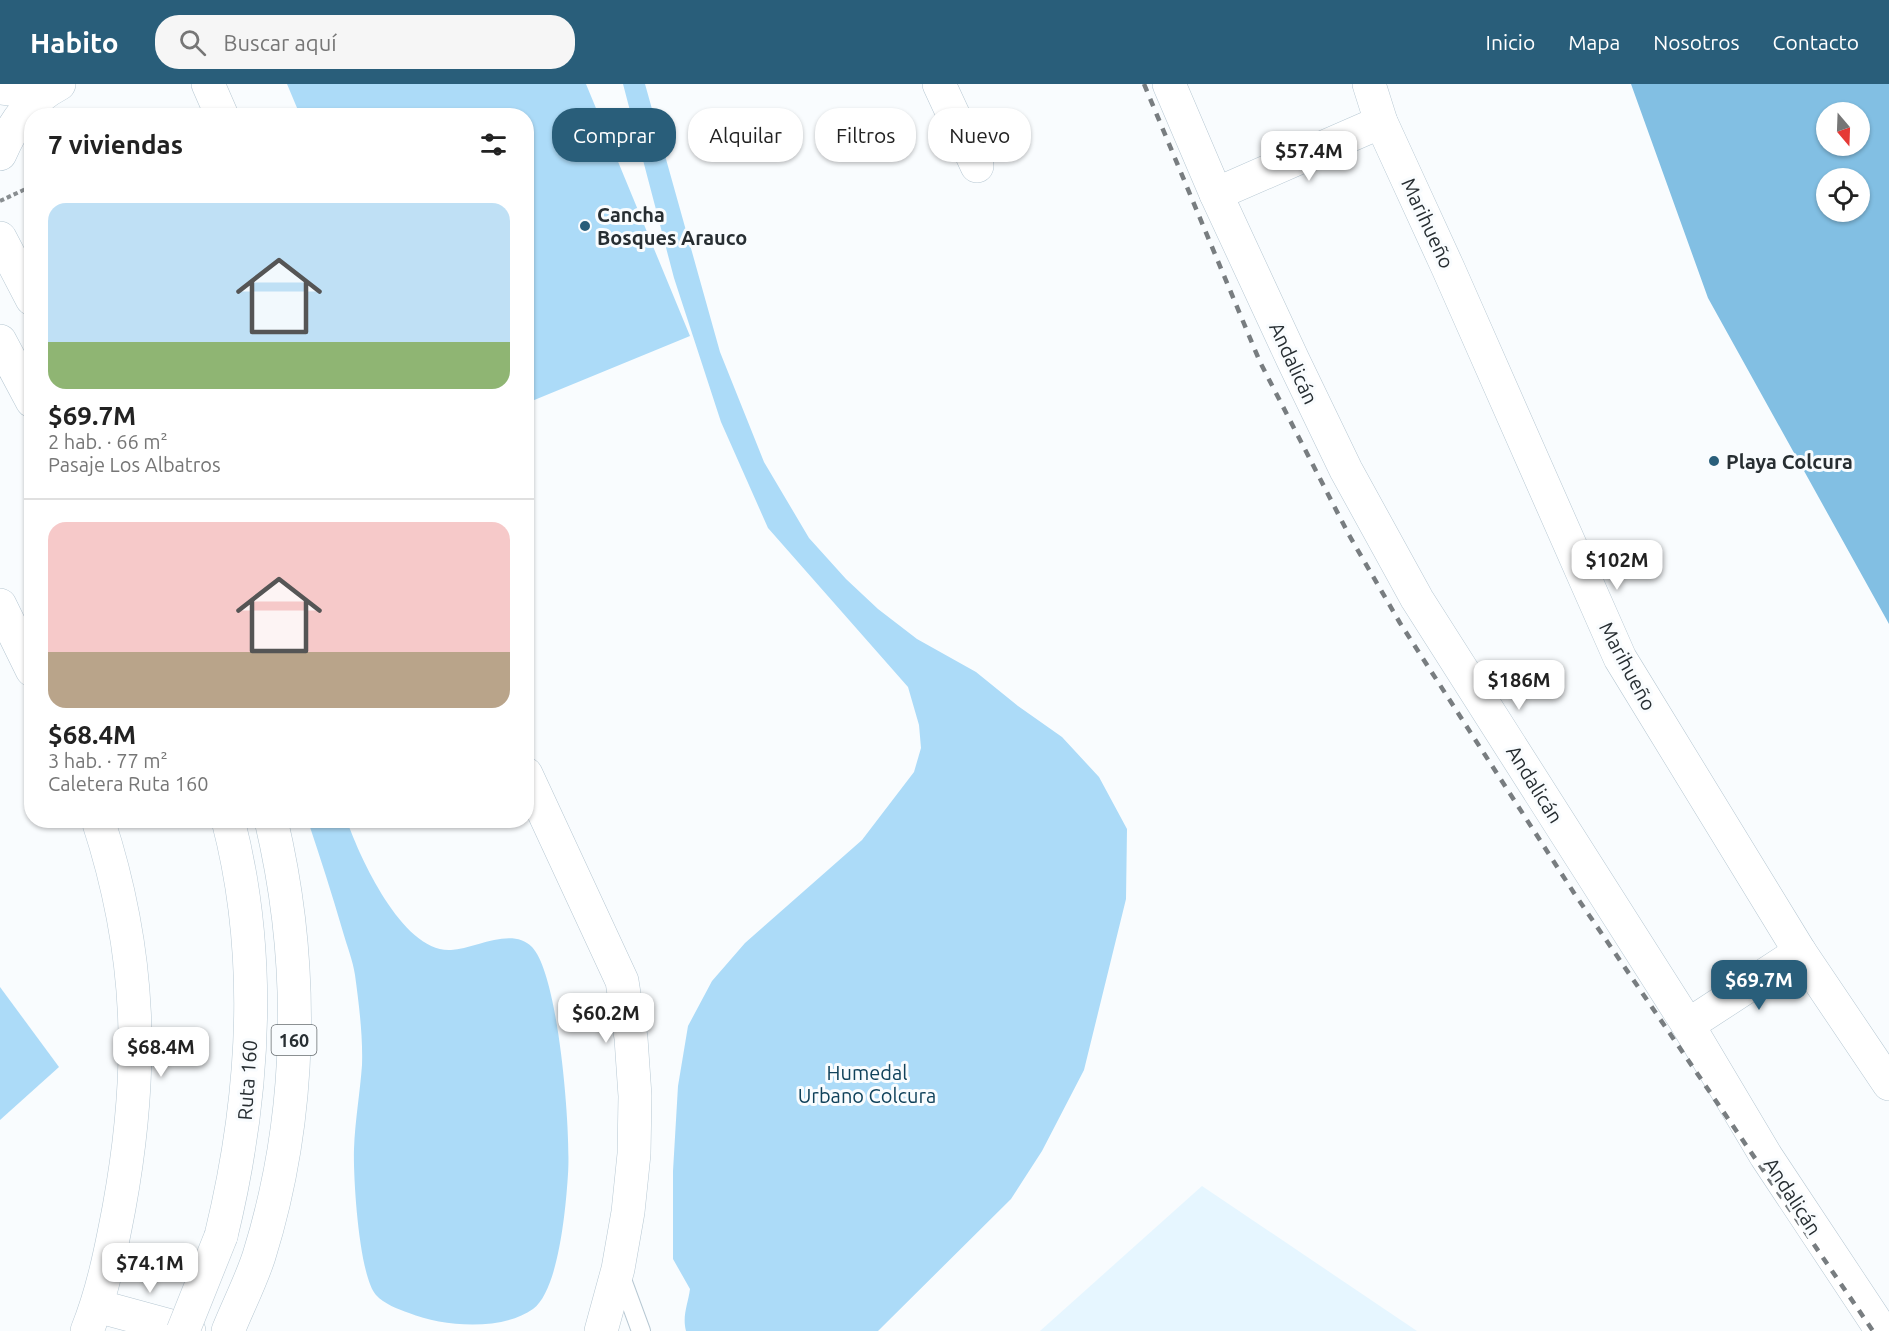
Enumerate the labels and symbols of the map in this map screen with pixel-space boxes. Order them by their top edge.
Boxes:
north arrow [1816,102,1870,156]
pin: $57.4M [1260,131,1358,182]
street label: Marihueño [1397,174,1459,272]
place label: Cancha Bosques Arauco [597,203,747,249]
marker: Cancha Bosques Arauco [578,219,592,233]
street label: Andalicán [1265,319,1323,407]
place label: Playa Colcura [1726,450,1853,473]
marker: Playa Colcura [1707,454,1721,468]
pin: $102M [1575,540,1659,591]
street label: Marihueño [1595,618,1661,714]
pin: $186M [1477,660,1561,711]
street label: Andalicán [1502,741,1568,827]
pin: $69.7M [1710,960,1808,1011]
pin: $60.2M [557,993,655,1044]
road number: 160 [272,1025,316,1055]
pin: $68.4M [112,1027,210,1078]
street label: Ruta 160 [233,1039,261,1121]
park label: Humedal Urbano Colcura [798,1061,936,1107]
street label: Andalicán [1760,1153,1826,1239]
pin: $74.1M [101,1243,199,1294]

